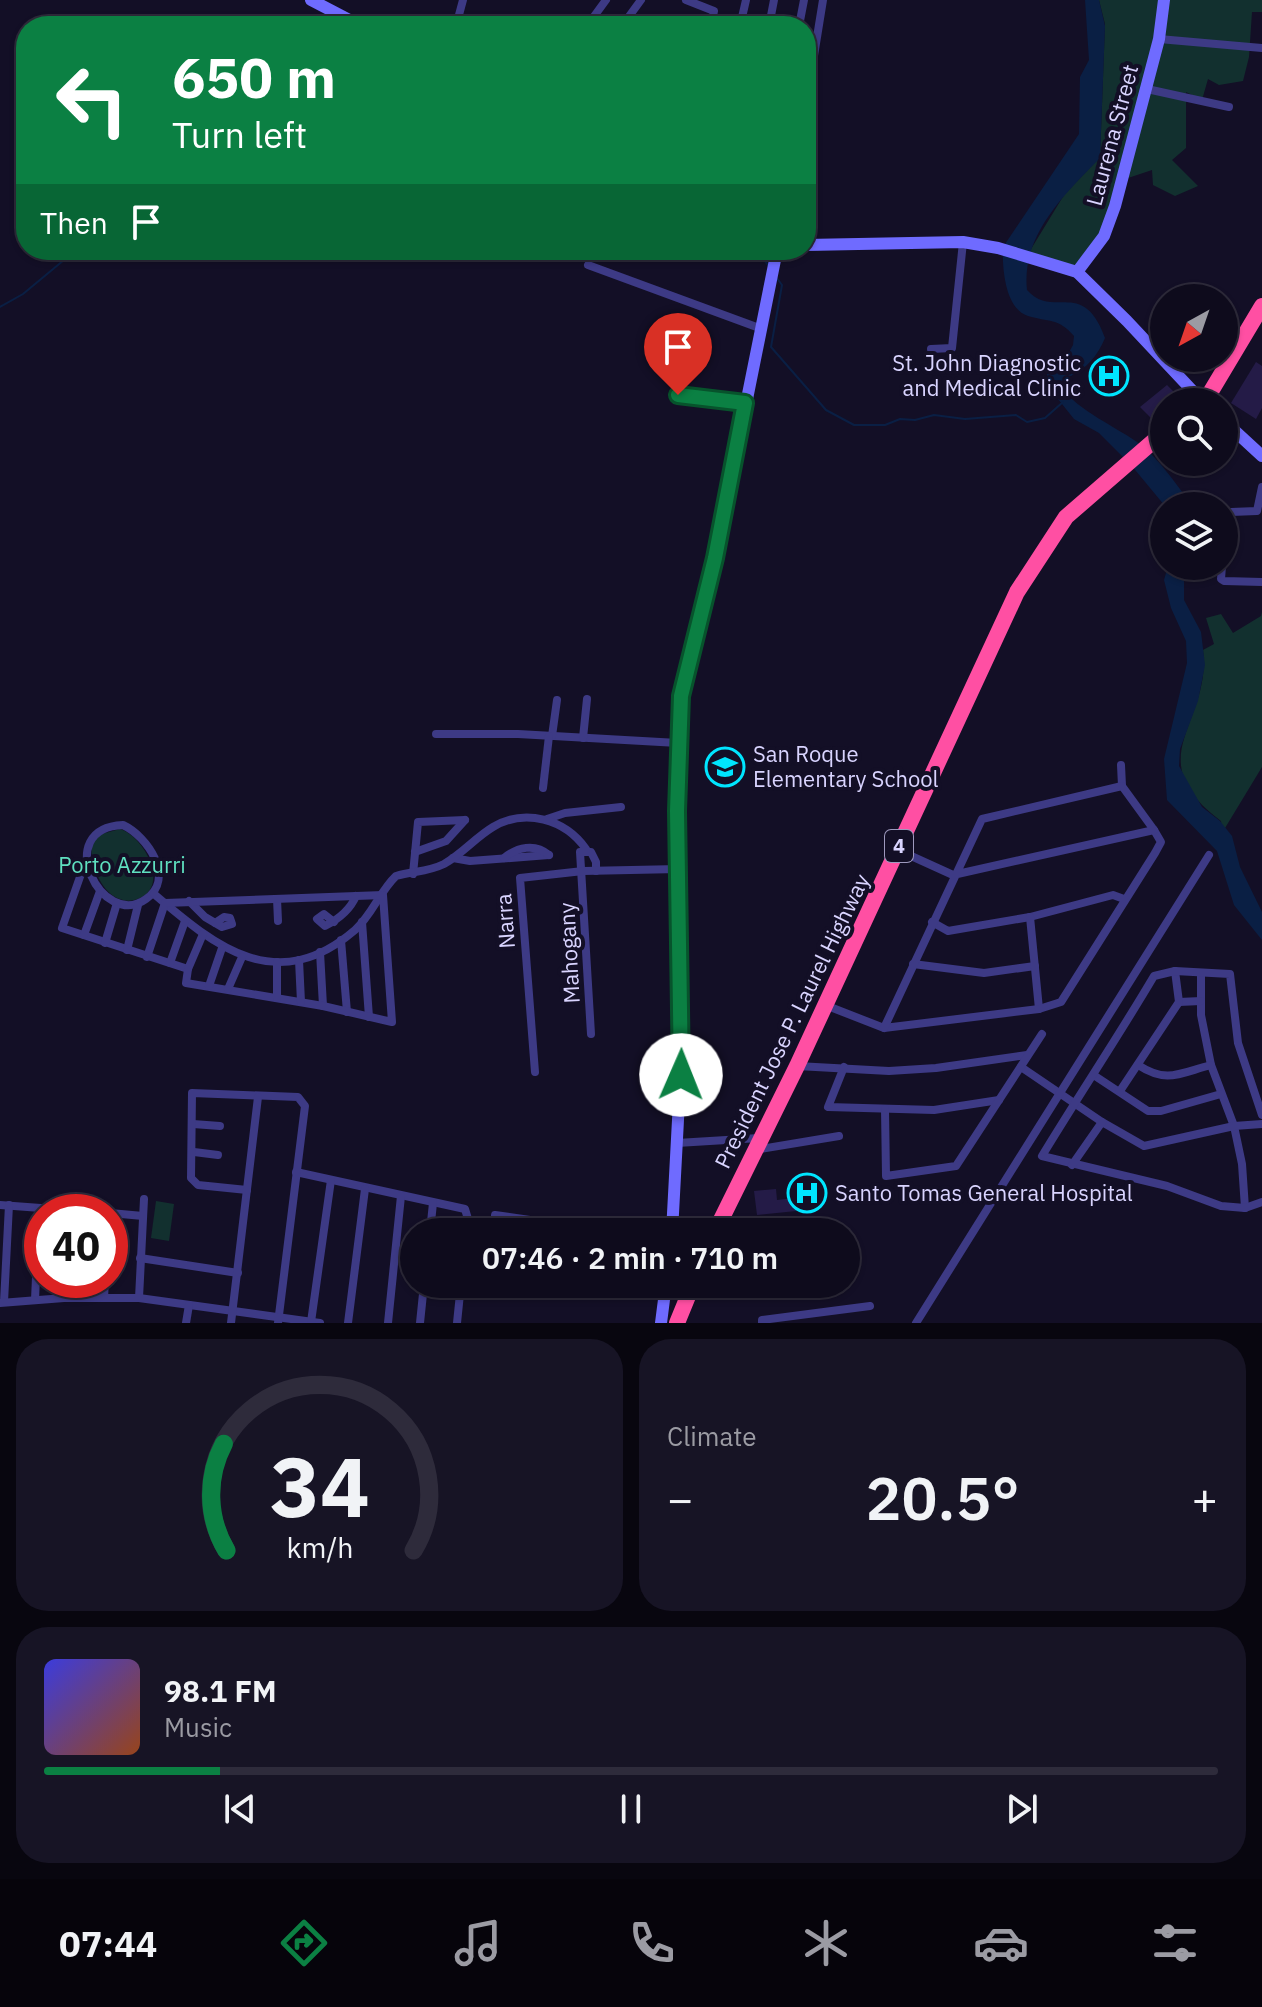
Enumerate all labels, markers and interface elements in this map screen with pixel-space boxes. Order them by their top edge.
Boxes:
text: 650 m [172,41,336,113]
icon: left [40,48,144,152]
street label: Laurena Street [1079,61,1144,209]
text: Turn left [172,111,307,158]
icon: arrive [124,200,168,244]
text: Then [40,203,108,242]
north arrow [1150,284,1238,372]
map controls [1150,284,1238,580]
pin [644,313,712,395]
icon: arrive [656,325,700,369]
place label: St. John Diagnostic and Medical Clinic [892,348,1081,402]
hospital icon: St. John Diagnostic and Medical Clinic [1088,355,1130,397]
button: search [1150,388,1238,476]
button: layers [1150,492,1238,580]
place label: San Roque Elementary School [753,739,939,793]
school or university icon: San Roque Elementary School [704,746,746,788]
road number: 4 [885,830,913,862]
park label: Porto Azzurri [58,850,186,879]
street label: President Jose P. Laurel Highway [707,869,876,1173]
street label: Narra [488,892,521,950]
street label: Mahogany [551,902,586,1004]
position arrow [639,1033,723,1117]
hospital icon: Santo Tomas General Hospital [786,1172,828,1214]
place label: Santo Tomas General Hospital [835,1178,1133,1207]
speed limit sign: 40 [24,1194,128,1298]
text: 07:46 · 2 min · 710 m [482,1238,778,1277]
text: Climate [667,1419,757,1453]
text: 34 [270,1432,369,1540]
text: 20.5° [865,1458,1020,1537]
text: − [667,1470,693,1527]
text: + [1192,1470,1218,1527]
text: km/h [286,1529,353,1566]
text: 98.1 FM [164,1671,277,1710]
text: Music [164,1710,232,1744]
icon: previous [218,1787,262,1831]
icon: pause [609,1787,653,1831]
icon: next [1000,1787,1044,1831]
icon: directions [276,1915,332,1971]
icon: music [450,1915,506,1971]
icon: phone [624,1915,680,1971]
icon: climate [798,1915,854,1971]
icon: car [973,1915,1029,1971]
icon: filters [1147,1915,1203,1971]
text: 07:44 [59,1920,157,1967]

